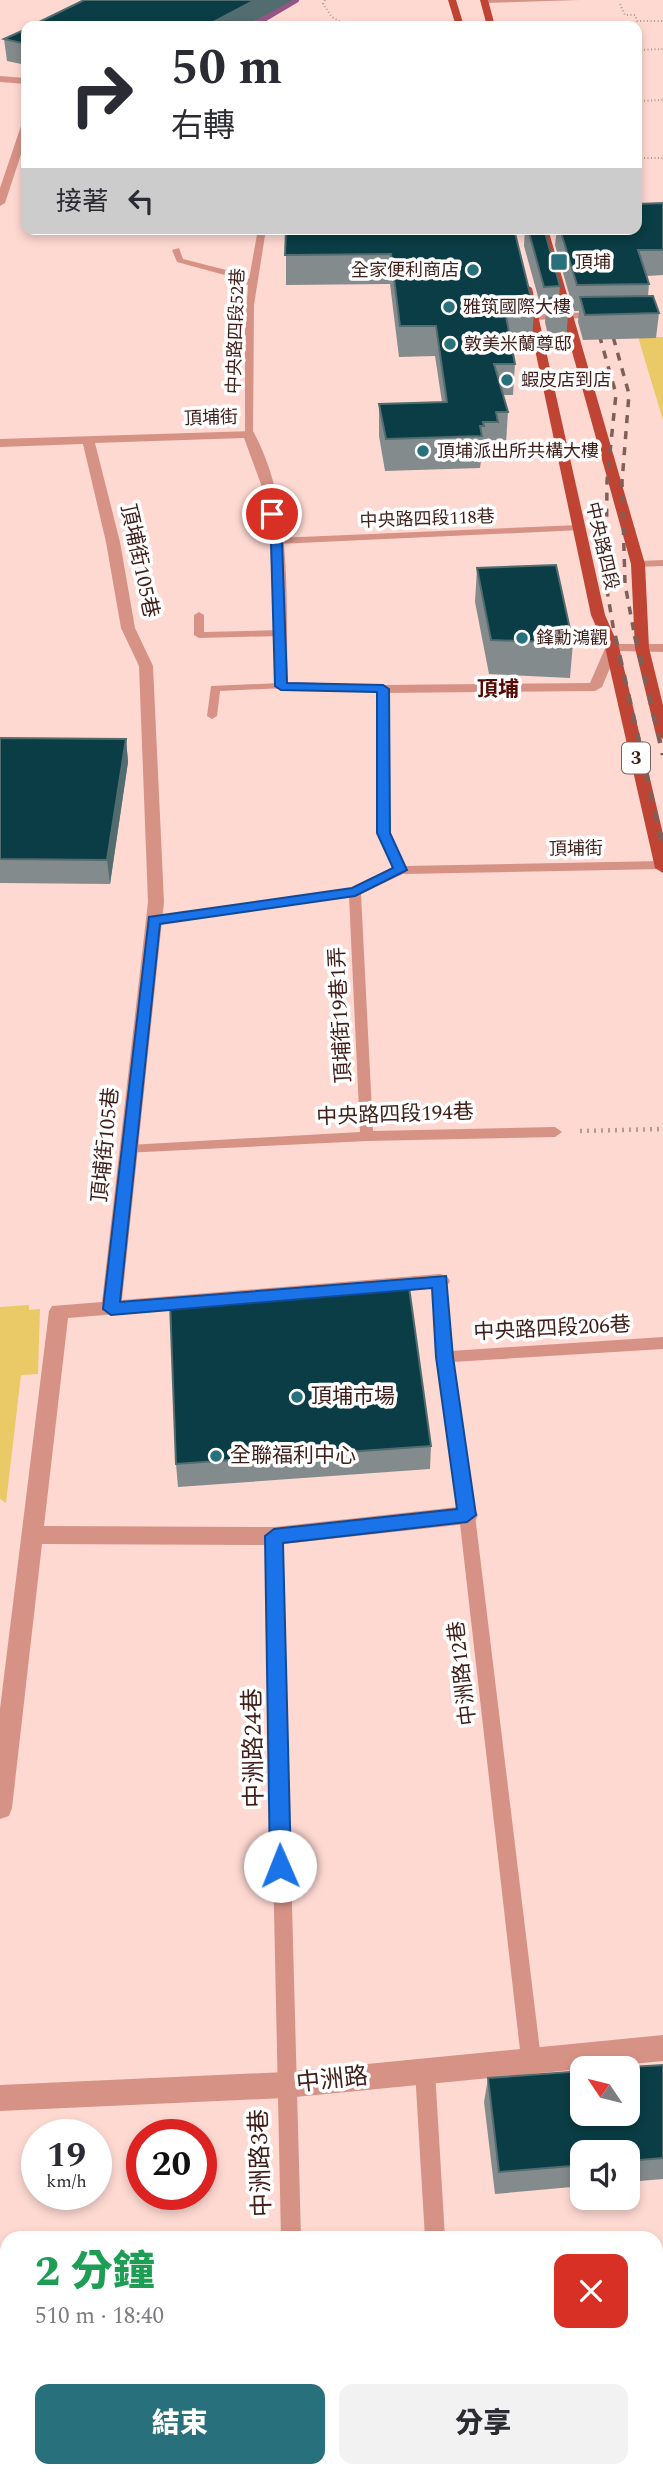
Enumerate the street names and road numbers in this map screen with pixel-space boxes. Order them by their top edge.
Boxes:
street label: 中央路四段52巷 [220,268,252,394]
street label: 頂埔街 [184,404,238,432]
street label: 中央路四段 [579,499,625,593]
street label: 頂埔街105巷 [111,501,167,621]
street label: 中央路四段118巷 [359,503,495,535]
road number: 3 [622,743,650,774]
street label: 頂埔街 [549,835,603,863]
street label: 頂埔街19巷1弄 [321,946,361,1084]
street label: 頂埔街105巷 [84,1086,128,1204]
street label: 中央路四段194巷 [316,1096,474,1134]
street label: 中央路四段206巷 [473,1309,631,1349]
street label: 中洲路12巷 [441,1619,485,1727]
street label: 中洲路24巷 [235,1688,273,1808]
street label: 中洲路 [294,2058,370,2102]
street label: 中洲路3巷 [241,2108,281,2218]

